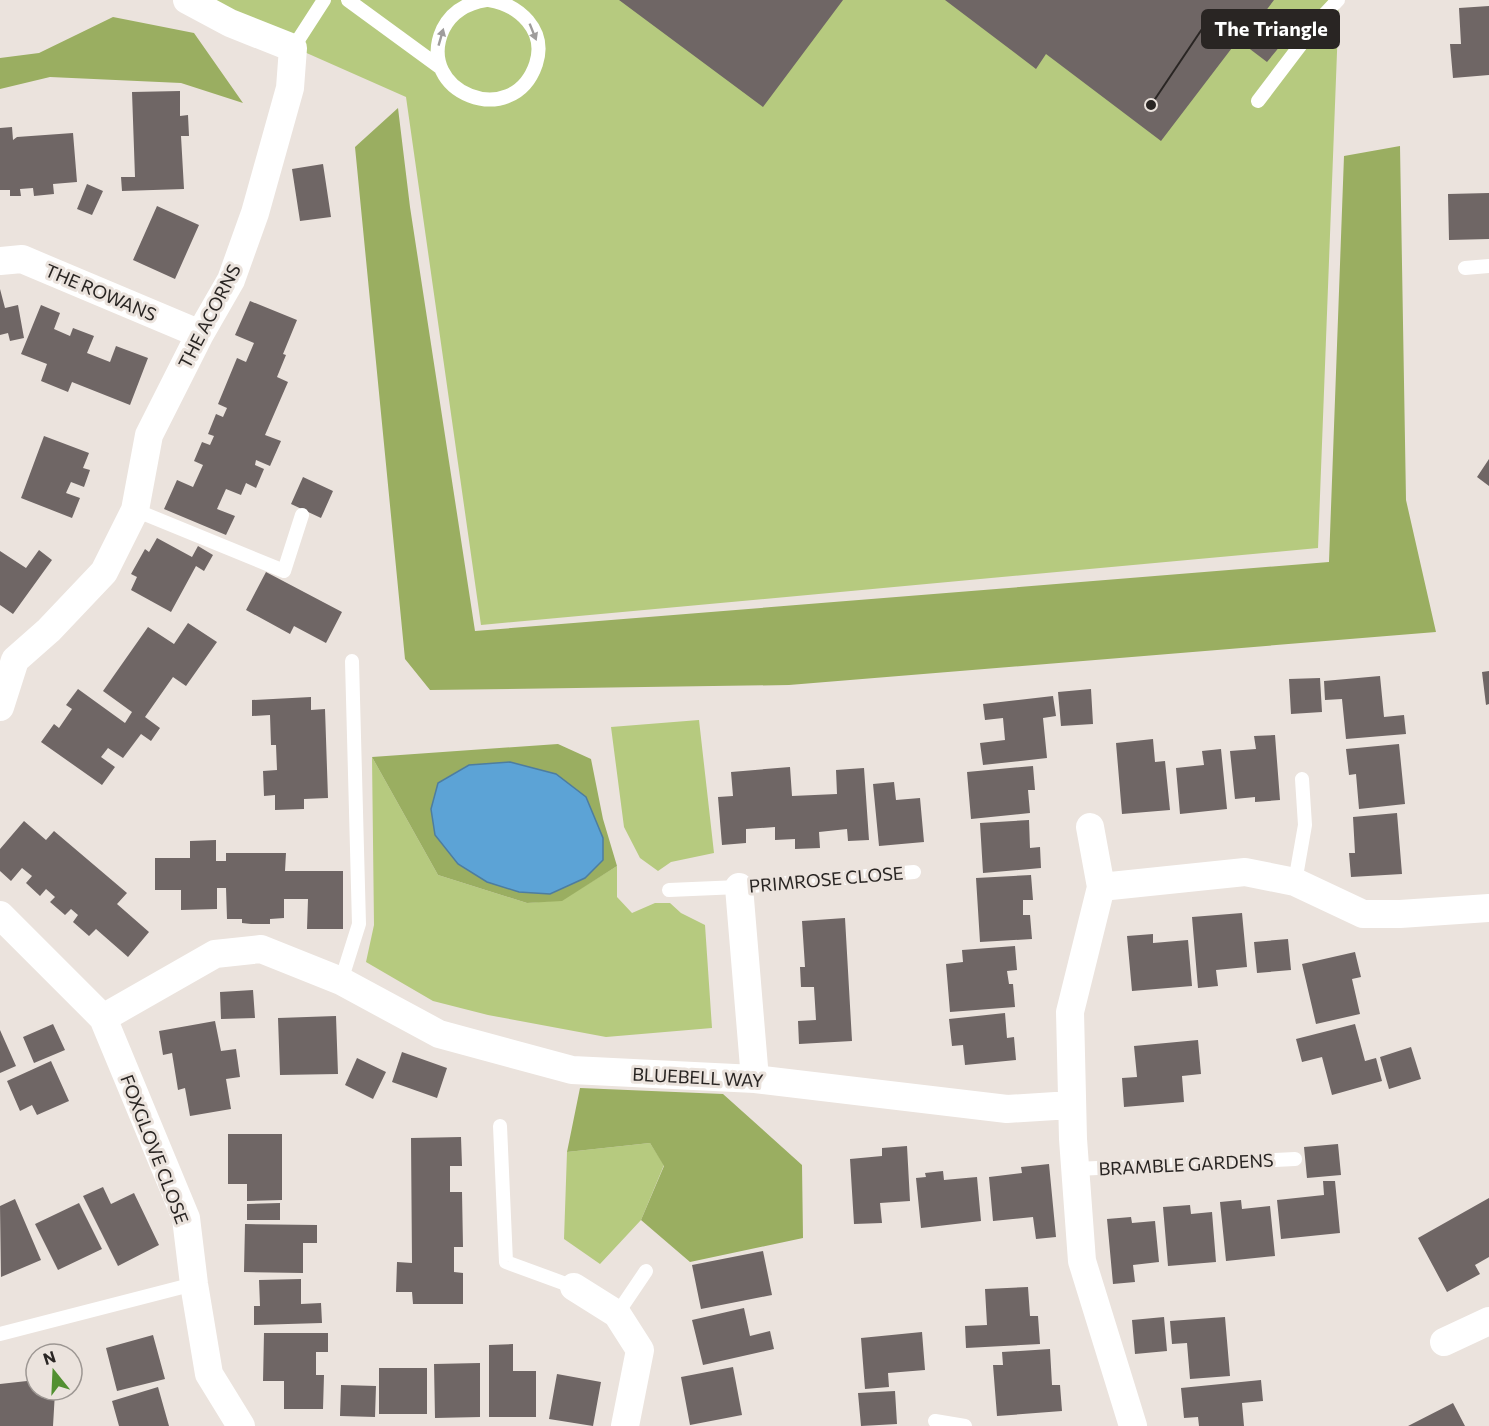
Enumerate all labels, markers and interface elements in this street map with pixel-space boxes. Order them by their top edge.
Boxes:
callout: The Triangle [1202,10,1339,48]
text: The Triangle [1214,16,1328,40]
one-way arrow [528,23,538,41]
one-way arrow [437,28,446,46]
street label: THE ROWANS [42,259,160,325]
street label: THE ACORNS [173,260,245,372]
street label: PRIMROSE CLOSE [748,861,904,897]
street label: BLUEBELL WAY [632,1063,765,1091]
street label: FOXGLOVE CLOSE [116,1071,194,1227]
street label: BRAMBLE GARDENS [1098,1148,1274,1180]
north arrow [24,1342,84,1402]
text: N [41,1346,58,1368]

